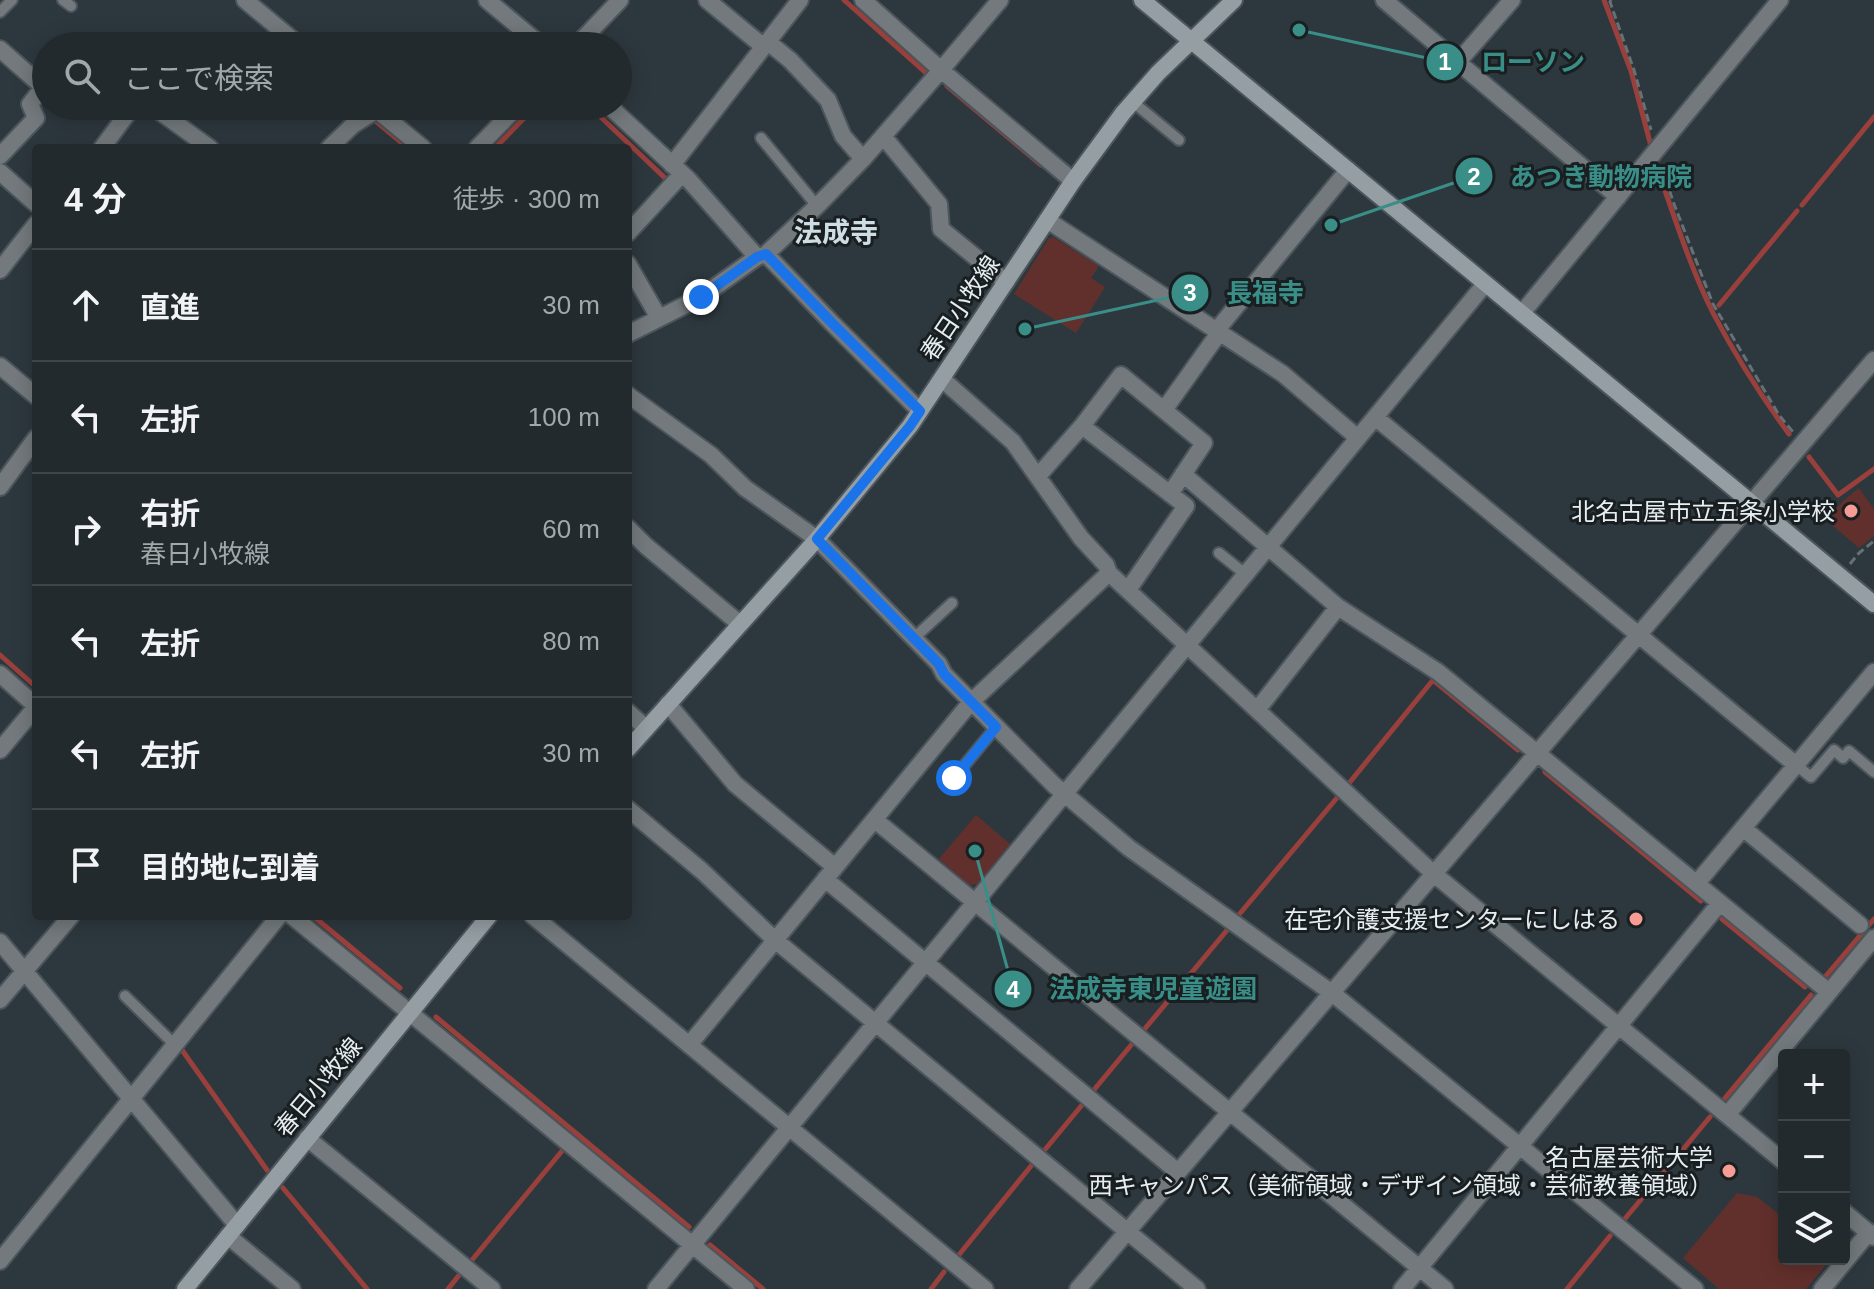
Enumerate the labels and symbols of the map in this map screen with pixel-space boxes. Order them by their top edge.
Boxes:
callout: ローソン [1425,37,1601,87]
text: ローソン [1481,47,1585,77]
text: 1 [1438,48,1452,75]
callout: あつき動物病院 [1454,151,1708,201]
text: あつき動物病院 [1510,162,1692,192]
text: 2 [1467,163,1481,190]
district label: 法成寺 [794,217,878,248]
street label: 春日小牧線 [915,251,1005,365]
callout: 長福寺 [1170,268,1320,318]
text: 長福寺 [1226,278,1304,308]
route end [683,279,719,315]
text: 3 [1183,279,1197,306]
place label: 北名古屋市立五条小学校 [1571,498,1835,525]
marker: 北名古屋市立五条小学校 [1842,502,1860,520]
route start [936,760,972,796]
place label: 在宅介護支援センターにしはる [1284,906,1620,933]
marker: 在宅介護支援センターにしはる [1627,910,1645,928]
callout: 法成寺東児童遊園 [993,964,1273,1014]
text: 法成寺東児童遊園 [1049,974,1257,1004]
text: 4 [1006,976,1020,1003]
street label: 春日小牧線 [269,1032,367,1142]
place label: 名古屋芸術大学 西キャンパス（美術領域・デザイン領域・芸術教養領域） [1089,1144,1713,1199]
marker: 名古屋芸術大学 西キャンパス（美術領域・デザイン領域・芸術教養領域） [1720,1162,1738,1180]

